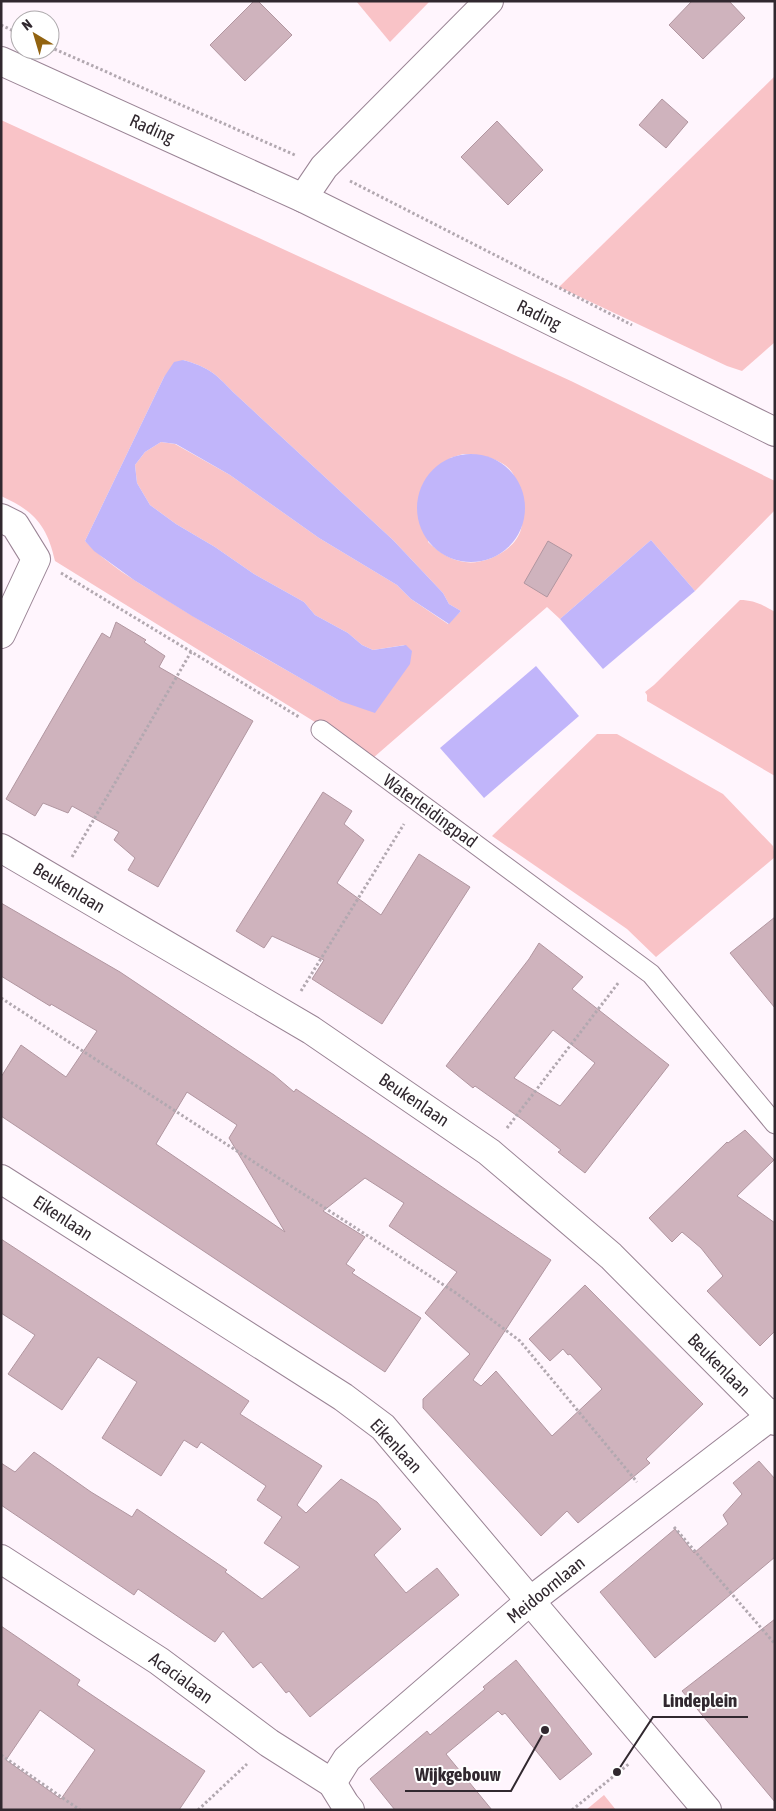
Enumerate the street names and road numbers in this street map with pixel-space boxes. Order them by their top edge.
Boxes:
street label: Rading [127,109,178,148]
street label: Rading [514,295,565,334]
street label: Waterleidingpad [379,770,481,852]
street label: Beukenlaan [30,858,109,917]
street label: Beukenlaan [375,1068,453,1131]
street label: Eikenlaan [30,1191,97,1245]
street label: Beukenlaan [684,1329,755,1400]
street label: Eikenlaan [366,1414,427,1477]
street label: Meidoornlaan [503,1552,589,1627]
street label: Acacialaan [145,1648,217,1708]

